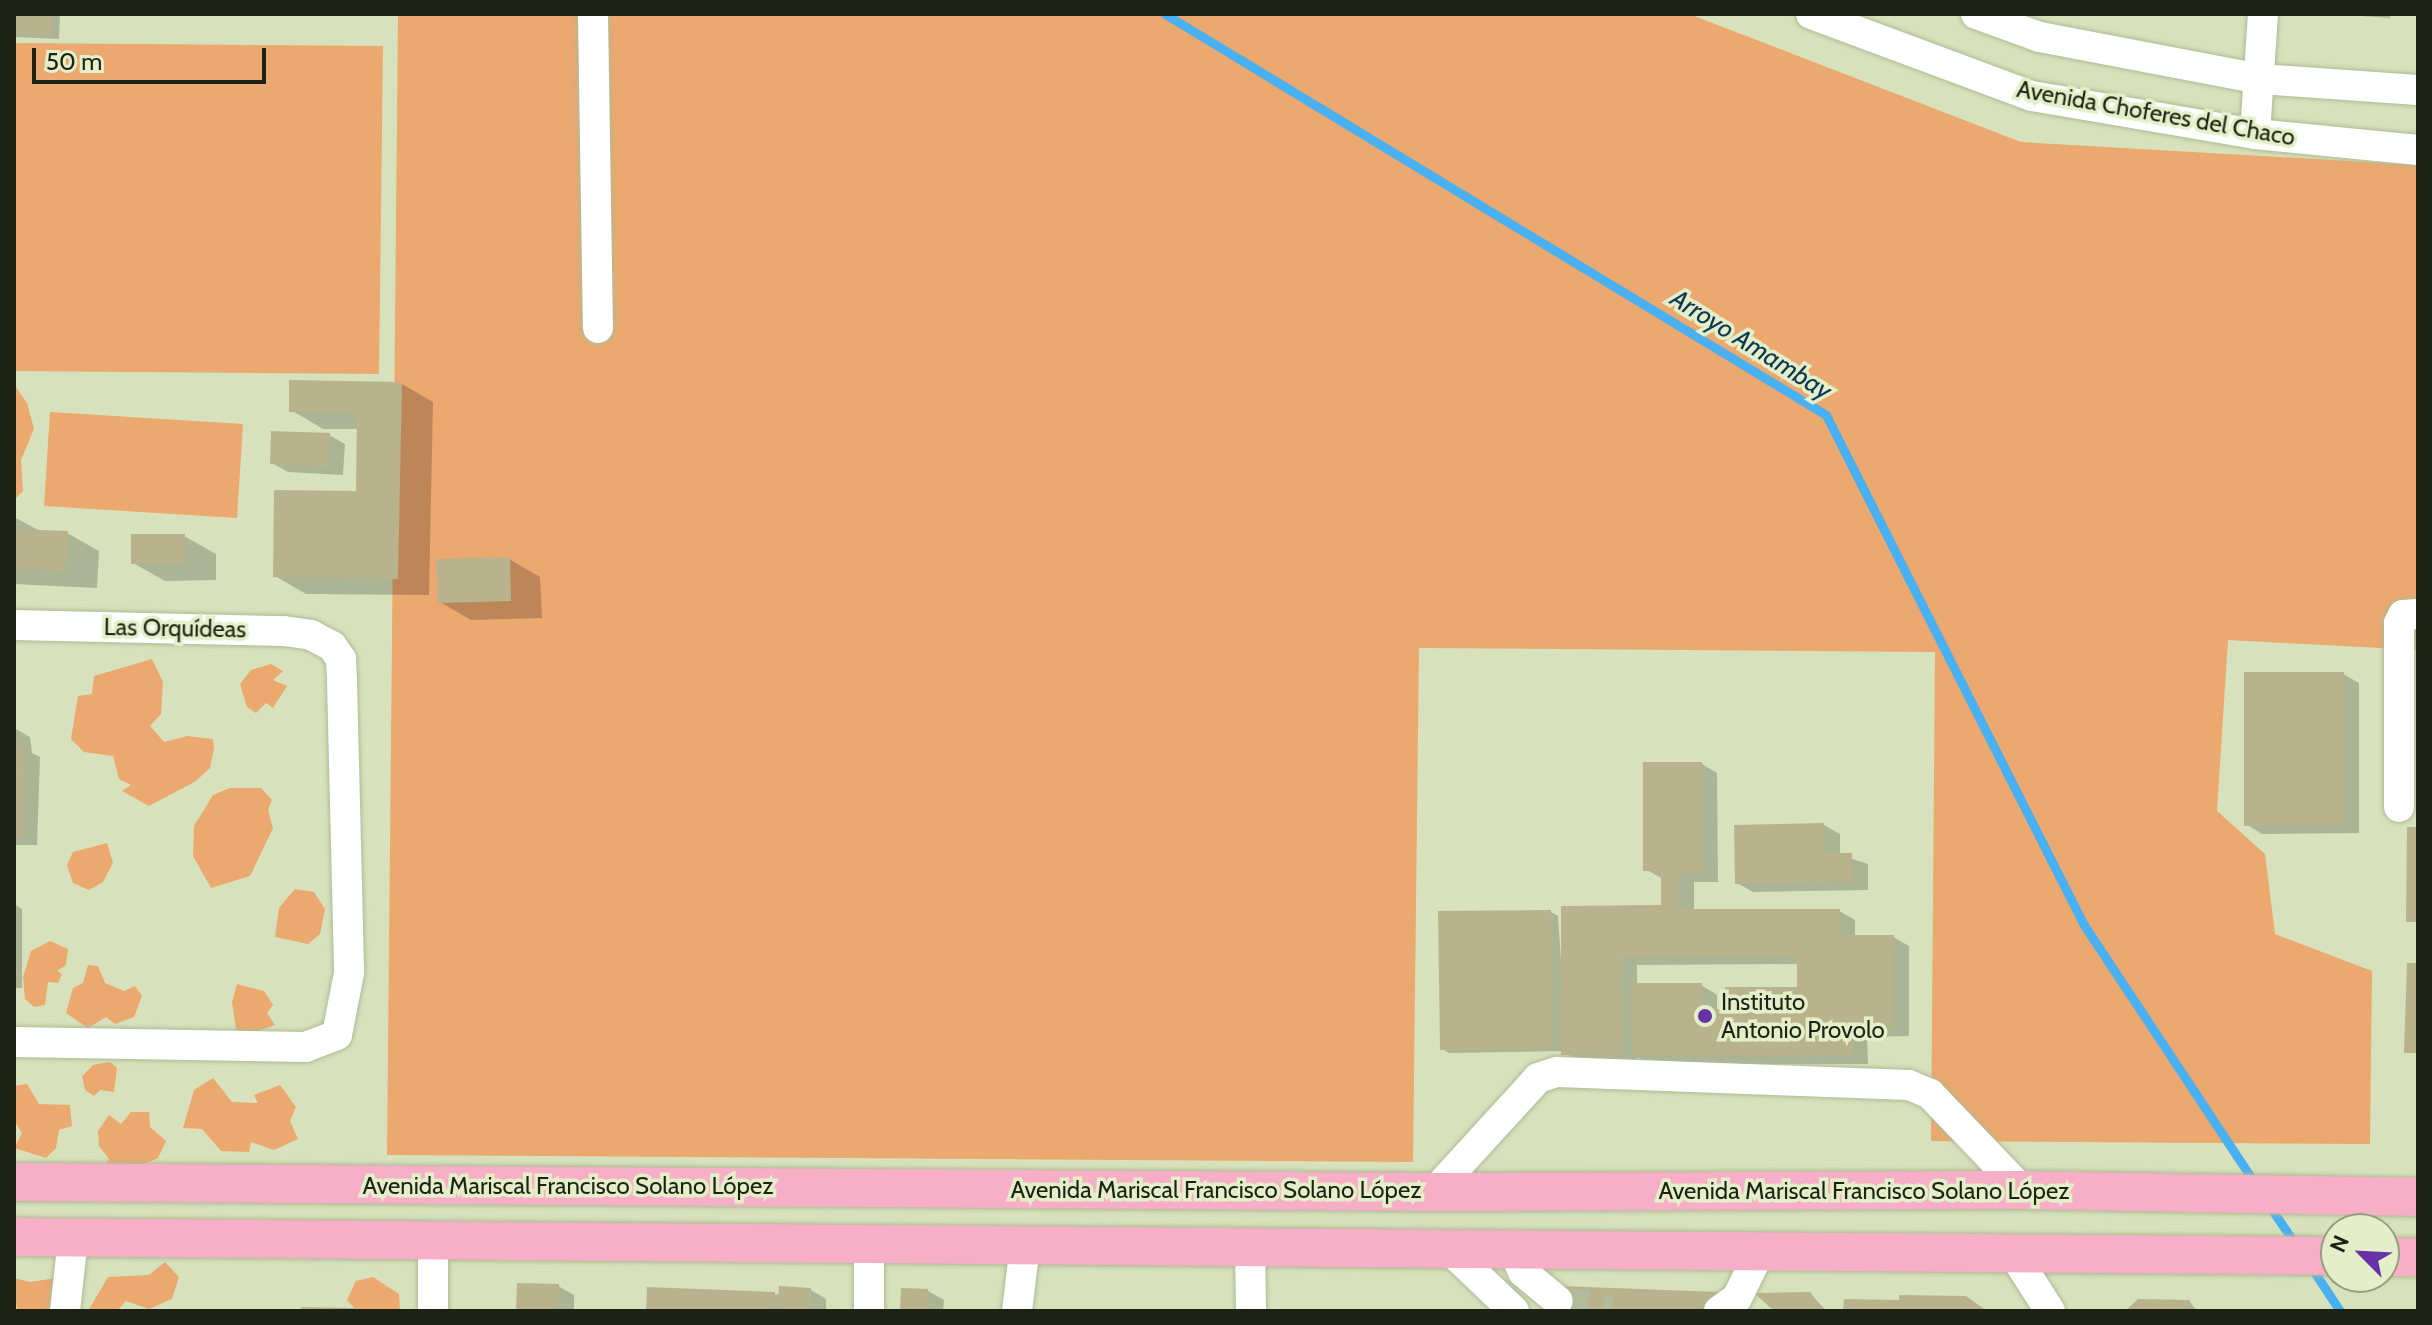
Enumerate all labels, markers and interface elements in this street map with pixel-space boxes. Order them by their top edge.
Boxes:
scale bar [36,32,270,82]
text: 50 m [46,47,102,76]
street label: Avenida Choferes del Chaco [2015,74,2297,152]
water label: Arroyo Amambay [1665,283,1837,407]
street label: Las Orquídeas [103,612,247,644]
place label: Instituto Antonio Provolo [1721,988,1885,1044]
marker: Instituto Antonio Provolo [1696,1007,1714,1025]
street label: Avenida Mariscal Francisco Solano López [363,1172,773,1200]
street label: Avenida Mariscal Francisco Solano López [1011,1176,1421,1204]
street label: Avenida Mariscal Francisco Solano López [1659,1177,2069,1205]
north arrow [2320,1213,2400,1293]
text: N [2324,1231,2355,1256]

